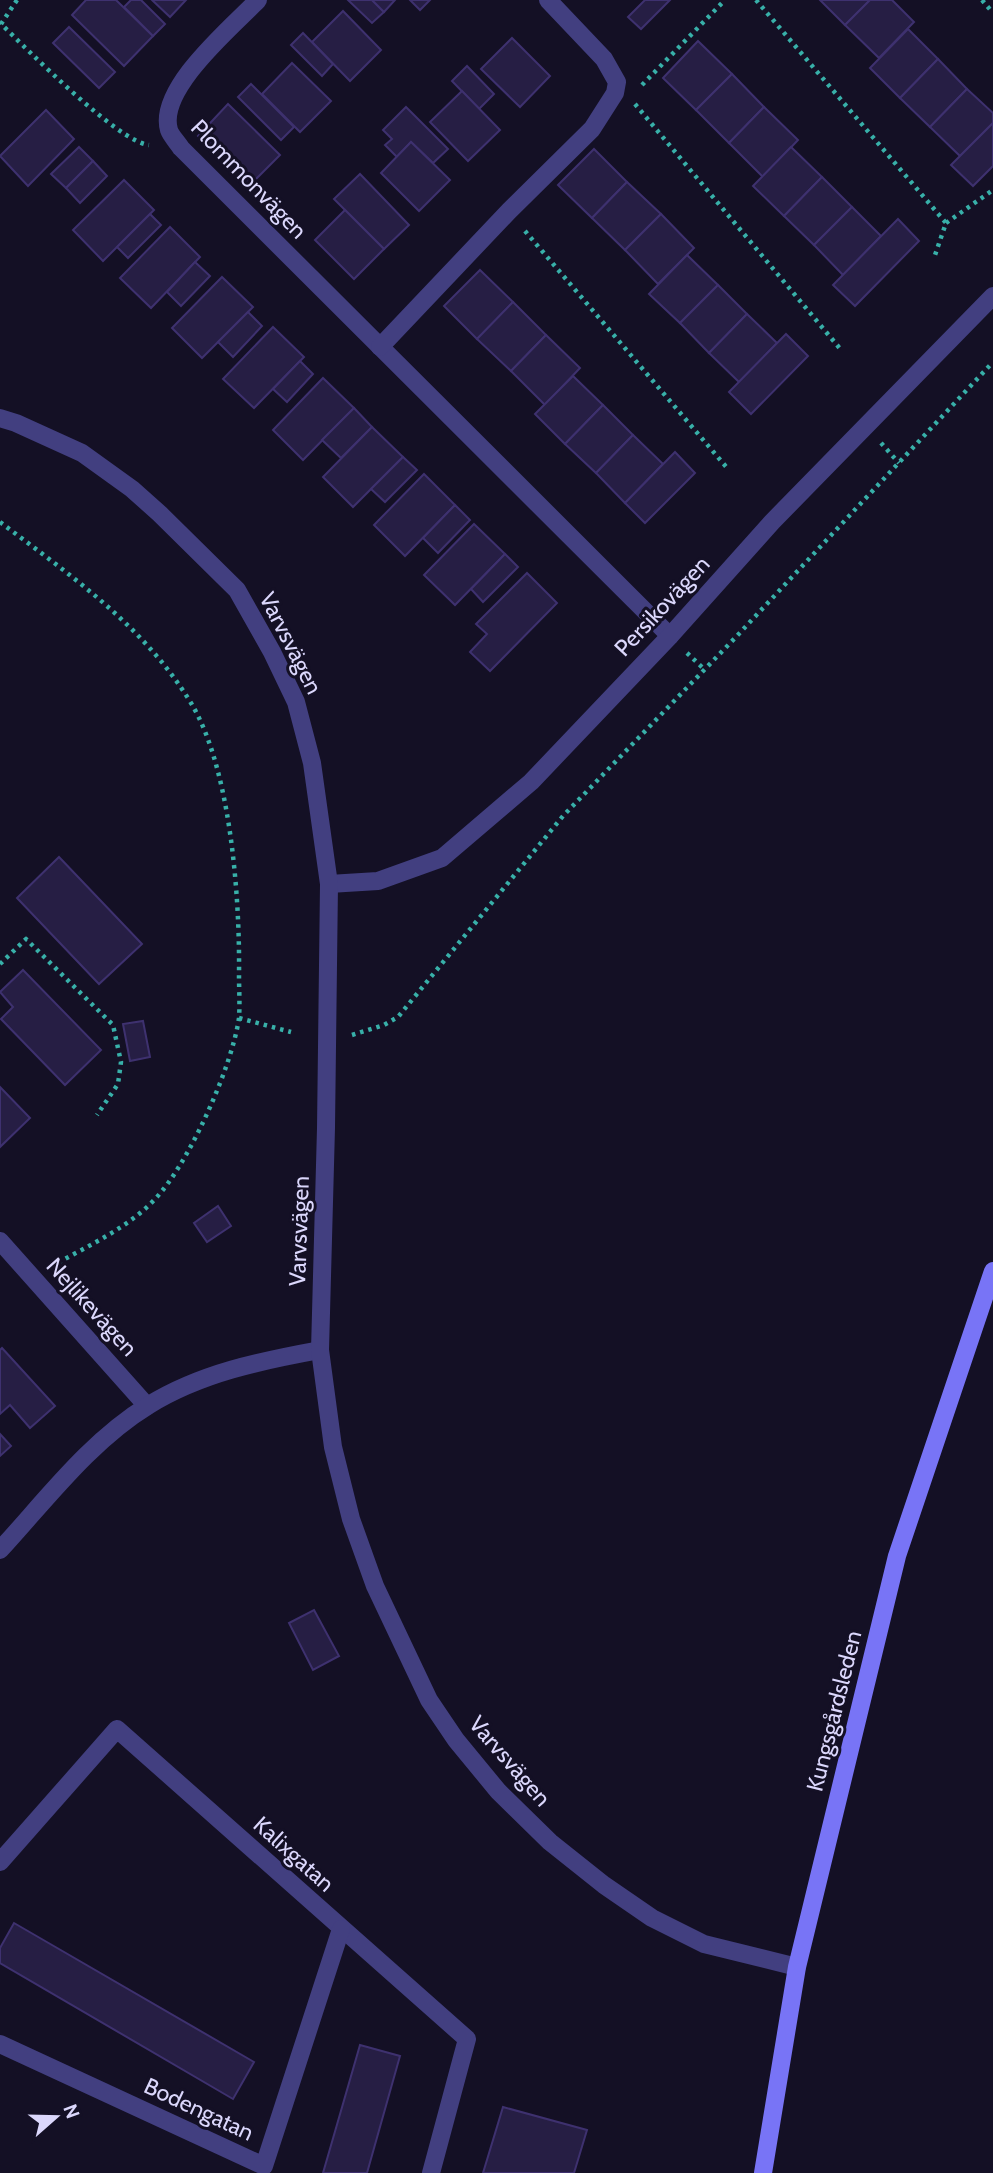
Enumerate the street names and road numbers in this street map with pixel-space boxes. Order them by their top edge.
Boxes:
street label: Plommonvägen [185,114,313,244]
street label: Persikovägen [609,550,715,662]
street label: Varvsvägen [253,587,329,699]
street label: Varvsvägen [283,1175,315,1287]
street label: Nejlikevägen [41,1252,143,1362]
street label: Kungsgårdsleden [801,1628,867,1794]
street label: Varvsvägen [463,1710,557,1812]
street label: Kalixgatan [248,1810,340,1898]
street label: Bodengatan [140,2071,258,2147]

